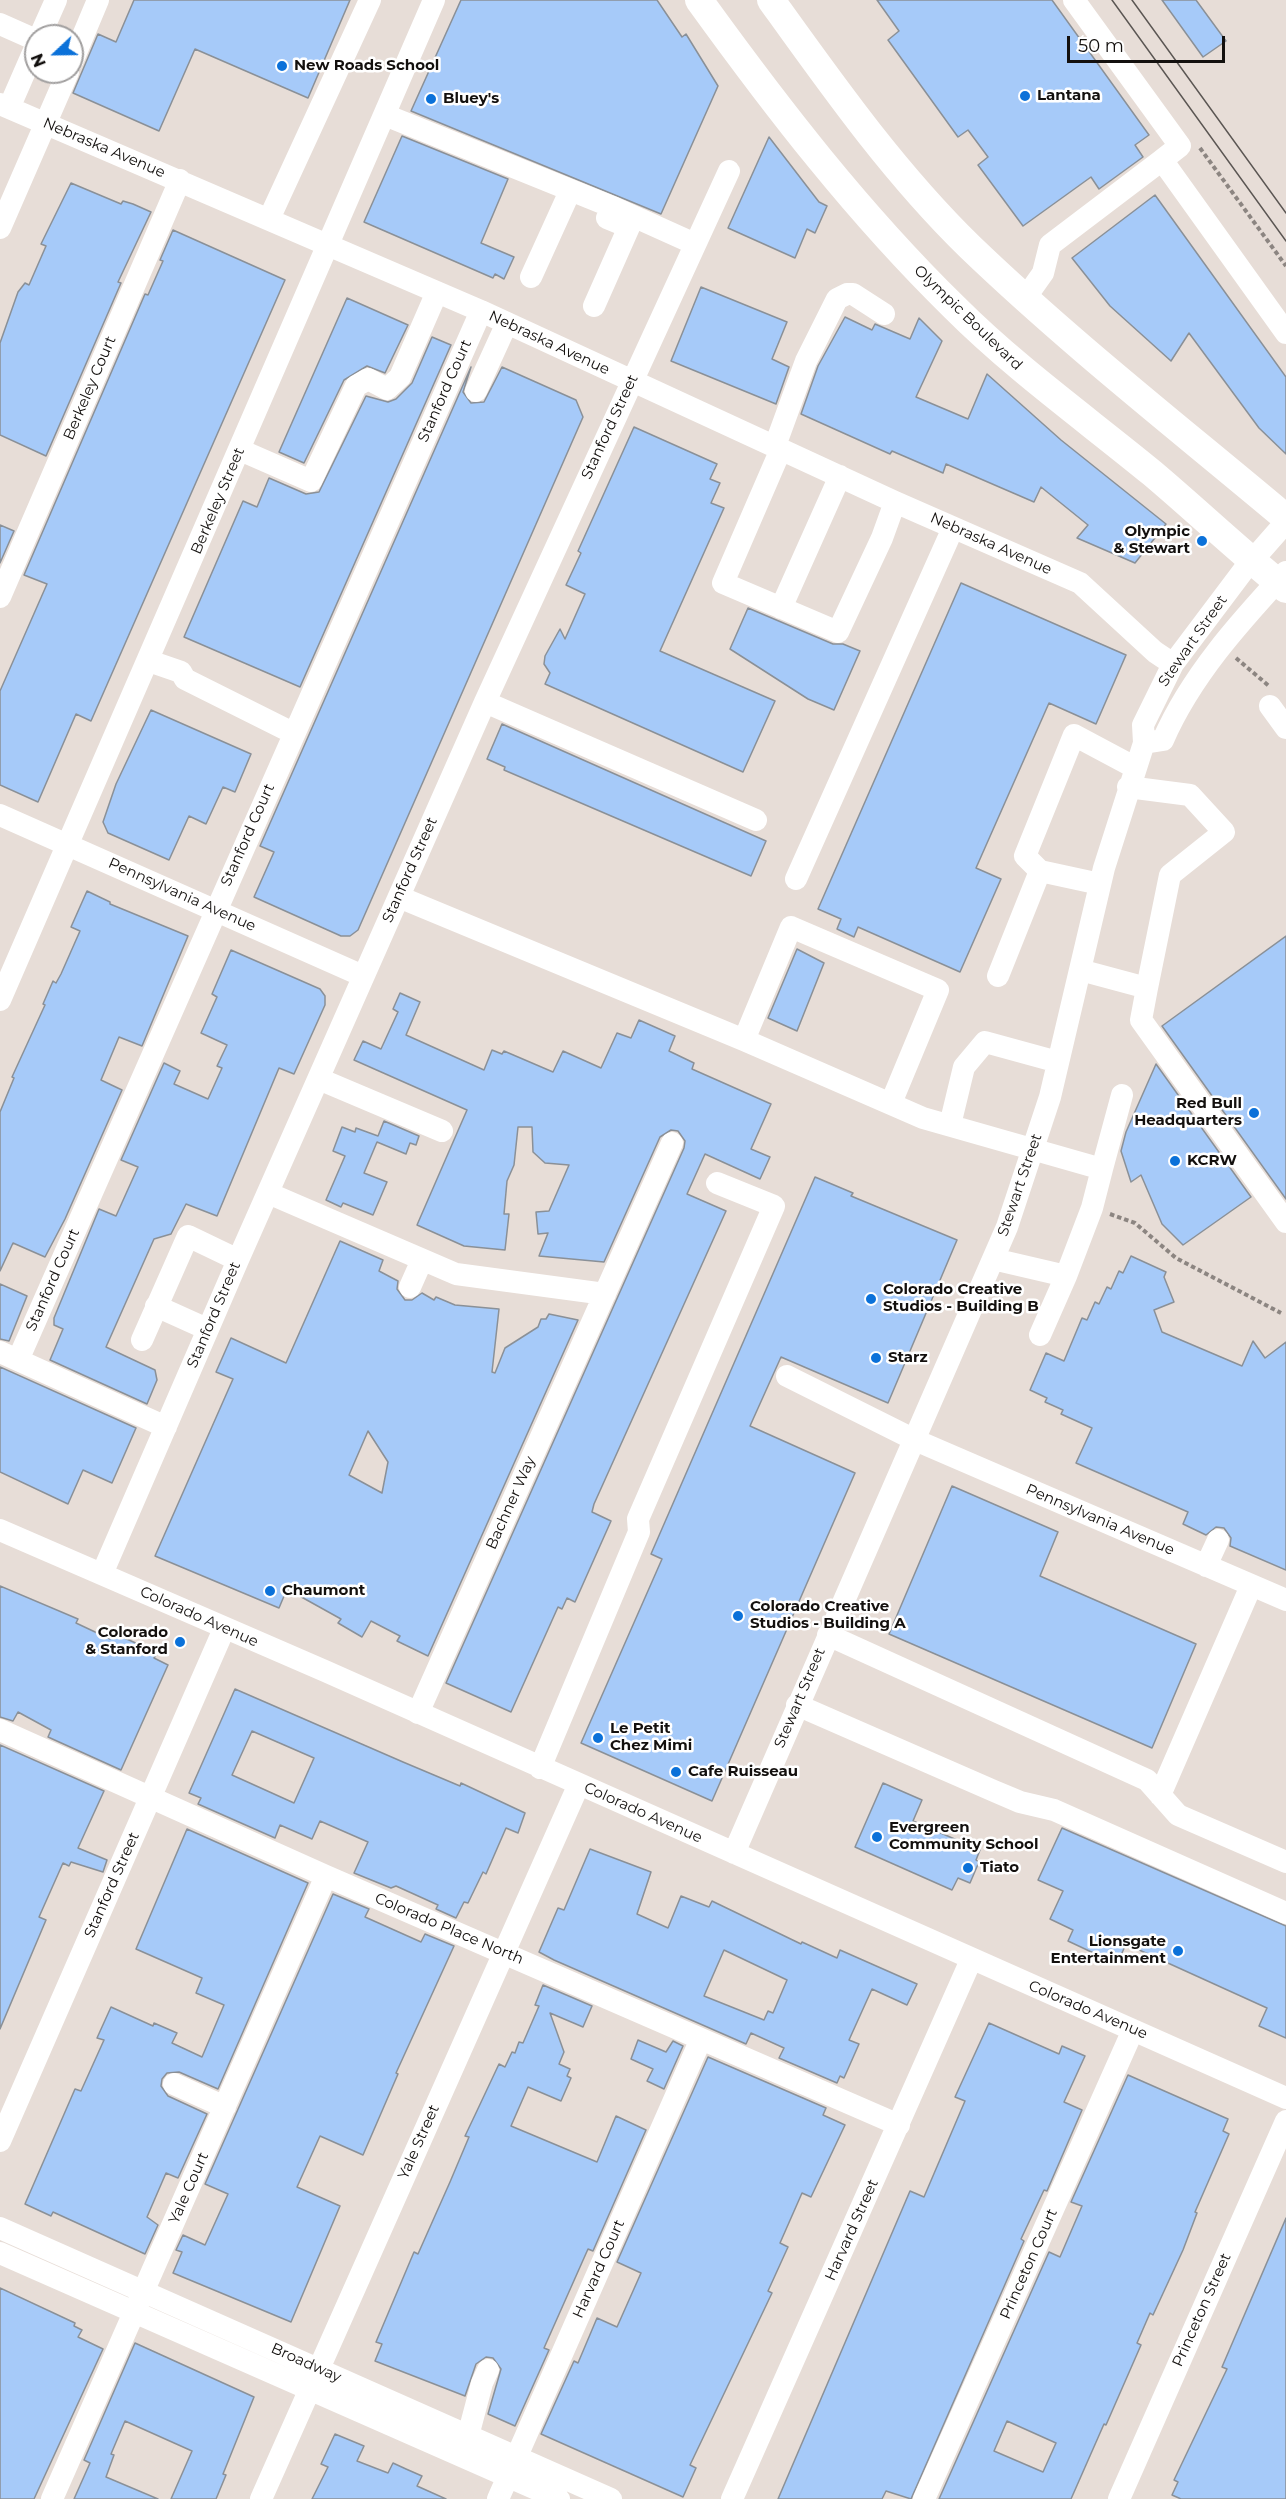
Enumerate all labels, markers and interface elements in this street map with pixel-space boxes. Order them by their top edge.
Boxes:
north arrow [24,24,84,84]
scale bar [1070,24,1228,62]
text: 50 m [1078,35,1124,57]
text: N [27,51,50,70]
place label: New Roads School [294,57,439,75]
marker: New Roads School [275,59,289,73]
place label: Lantana [1037,87,1101,105]
marker: Lantana [1018,89,1032,103]
place label: Bluey's [443,90,499,108]
marker: Bluey's [424,92,438,106]
street label: Nebraska Avenue [40,114,168,182]
street label: Olympic Boulevard [910,262,1026,374]
street label: Nebraska Avenue [486,307,612,379]
street label: Berkeley Court [60,333,120,443]
street label: Stanford Court [414,337,476,445]
street label: Stanford Street [578,372,642,482]
street label: Berkeley Street [187,445,249,557]
street label: Nebraska Avenue [927,509,1055,579]
place label: Olympic & Stewart [1113,523,1190,558]
marker: Olympic & Stewart [1195,534,1209,548]
street label: Stewart Street [1155,592,1231,690]
street label: Stanford Court [217,781,279,889]
street label: Stanford Street [379,814,441,926]
street label: Pennsylvania Avenue [105,854,259,936]
place label: Red Bull Headquarters [1134,1095,1242,1130]
marker: Red Bull Headquarters [1247,1106,1261,1120]
street label: Stewart Street [994,1131,1046,1239]
place label: KCRW [1187,1152,1237,1170]
marker: KCRW [1168,1154,1182,1168]
street label: Stanford Court [22,1226,84,1334]
street label: Stanford Street [184,1259,244,1371]
place label: Colorado Creative Studios - Building B [883,1281,1039,1316]
marker: Colorado Creative Studios - Building B [864,1292,878,1306]
place label: Starz [888,1349,928,1367]
marker: Starz [869,1351,883,1365]
street label: Bachner Way [482,1454,540,1552]
street label: Pennsylvania Avenue [1023,1481,1177,1559]
place label: Chaumont [282,1582,365,1600]
street label: Colorado Avenue [137,1583,261,1651]
marker: Chaumont [263,1584,277,1598]
place label: Colorado Creative Studios - Building A [750,1598,906,1633]
marker: Colorado Creative Studios - Building A [731,1609,745,1623]
place label: Colorado & Stanford [85,1624,168,1659]
marker: Colorado & Stanford [173,1635,187,1649]
street label: Stewart Street [771,1645,829,1751]
place label: Le Petit Chez Mimi [610,1720,692,1755]
marker: Le Petit Chez Mimi [591,1731,605,1745]
place label: Cafe Ruisseau [688,1763,798,1781]
marker: Cafe Ruisseau [669,1765,683,1779]
street label: Colorado Avenue [581,1779,705,1847]
place label: Evergreen Community School [889,1819,1038,1854]
street label: Stanford Street [81,1829,143,1941]
marker: Evergreen Community School [870,1830,884,1844]
place label: Tiato [980,1859,1019,1877]
marker: Tiato [961,1861,975,1875]
street label: Colorado Place North [372,1889,526,1969]
place label: Lionsgate Entertainment [1051,1933,1166,1968]
marker: Lionsgate Entertainment [1171,1944,1185,1958]
street label: Colorado Avenue [1026,1977,1150,2043]
street label: Yale Street [395,2102,443,2182]
street label: Yale Court [165,2149,213,2227]
street label: Harvard Street [822,2176,882,2284]
street label: Princeton Court [997,2206,1061,2322]
street label: Harvard Court [569,2217,629,2321]
street label: Princeton Street [1169,2250,1235,2370]
street label: Broadway [268,2340,344,2386]

